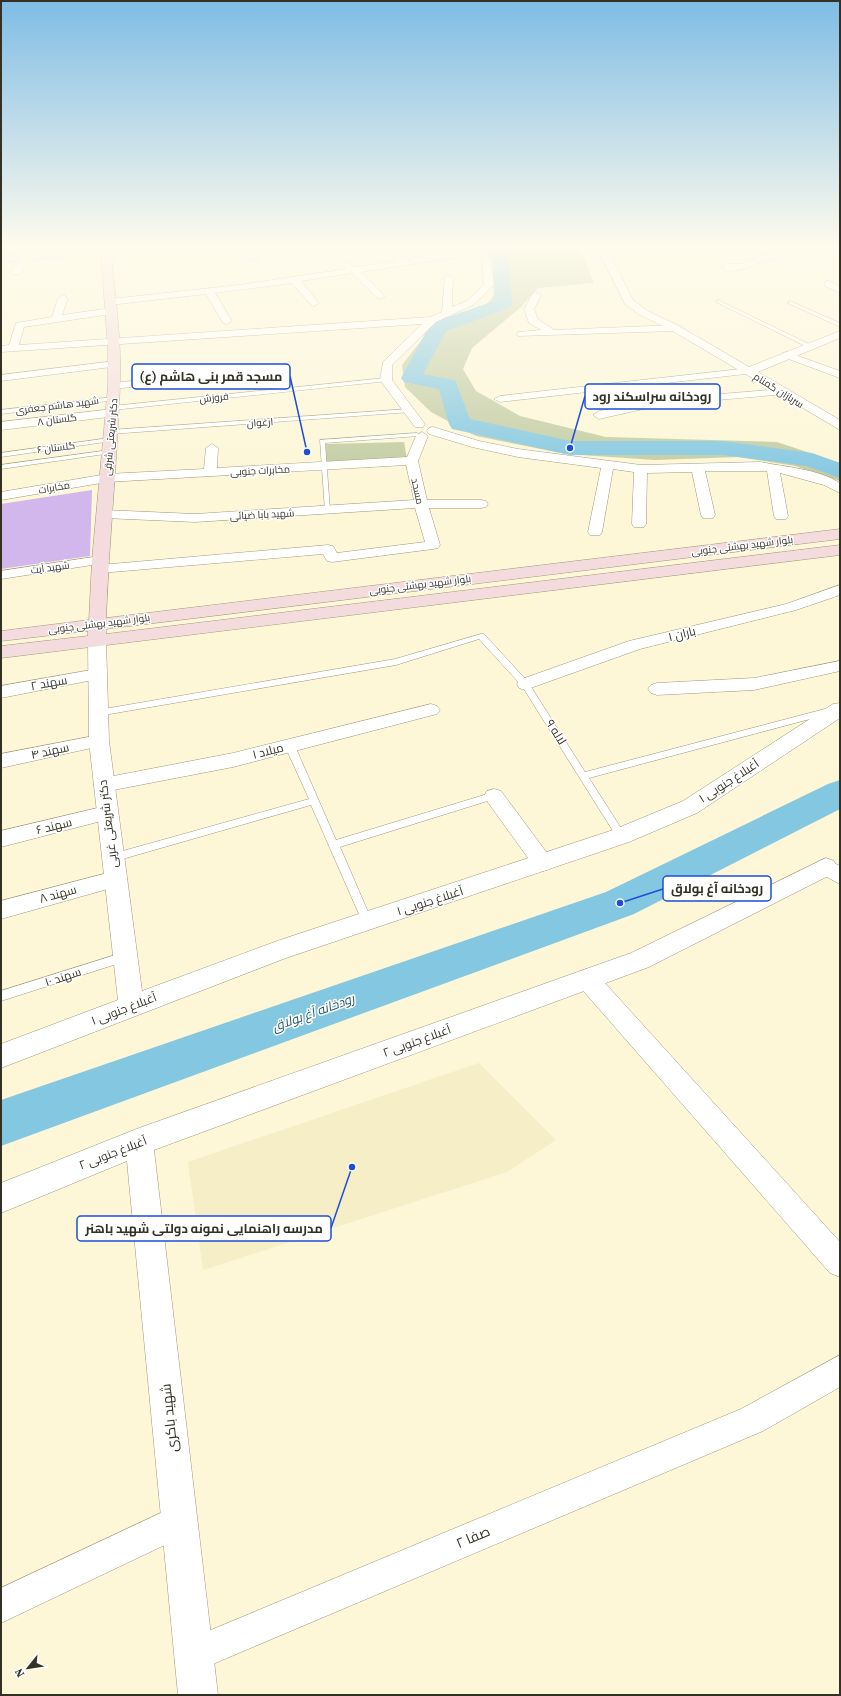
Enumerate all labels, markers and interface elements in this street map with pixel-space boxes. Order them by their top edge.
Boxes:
callout: مسجد قمر بنی هاشم (ع) [132,364,290,389]
text: مسجد قمر بنی هاشم (ع) [140,368,282,386]
street label: سربازان گمنام [751,370,806,412]
callout: رودخانه سراسکند رود [585,384,720,409]
text: رودخانه سراسکند رود [593,388,711,405]
street label: فروزش [199,390,229,405]
street label: شهيد هاشم جعفری [15,394,100,418]
street label: دکتر شریعتی شرقی [101,398,120,476]
street label: گلستان ۸ [37,411,77,428]
street label: ارغوان [246,415,274,430]
street label: گلستان ۶ [36,439,76,456]
street label: مخابرات جنوبی [230,462,290,479]
street label: مسجد [408,477,427,505]
street label: مخابرات [37,478,71,497]
street label: شهيد بابا ضيائی [229,506,295,523]
street label: بلوار شهید بهشتی جنوبی [690,533,794,558]
street label: شهید آیت [30,558,70,577]
street label: بلوار شهید بهشتی جنوبی [368,572,472,597]
street label: بلوار شهید بهشتی جنوبی [47,611,151,636]
street label: باران ۱ [667,623,697,645]
street label: سهند ۲ [29,672,69,694]
street label: لاله ۹ [542,716,570,748]
street label: سهند ۴ [29,739,71,763]
street label: میلاد ۱ [251,739,285,763]
street label: آغبلاغ جنوبی ۱ [696,755,763,806]
street label: دکتر شریعتی غربی [95,779,121,869]
street label: سهند ۶ [34,814,74,838]
callout: رودخانه آغ بولاق [663,876,771,901]
text: رودخانه آغ بولاق [671,880,763,897]
street label: سهند ۸ [38,881,79,907]
street label: آغبلاغ جنوبی ۱ [395,883,466,919]
street label: سهند ۱۰ [43,964,83,990]
street label: آغبلاغ جنوبی ۱ [89,989,160,1029]
water label: رودخانه آغ بولاق [270,989,358,1036]
street label: آغبلاغ جنوبی ۲ [381,1021,454,1061]
street label: آغبلاغ جنوبی ۲ [77,1132,150,1173]
callout: مدرسه راهنمایی نمونه دولتی شهید باهنر [77,1216,331,1241]
text: مدرسه راهنمایی نمونه دولتی شهید باهنر [84,1220,323,1237]
street label: شهید باکری [155,1383,183,1453]
street label: صفا ۲ [453,1521,493,1553]
north arrow [8,1648,48,1688]
text: N [11,1666,28,1680]

